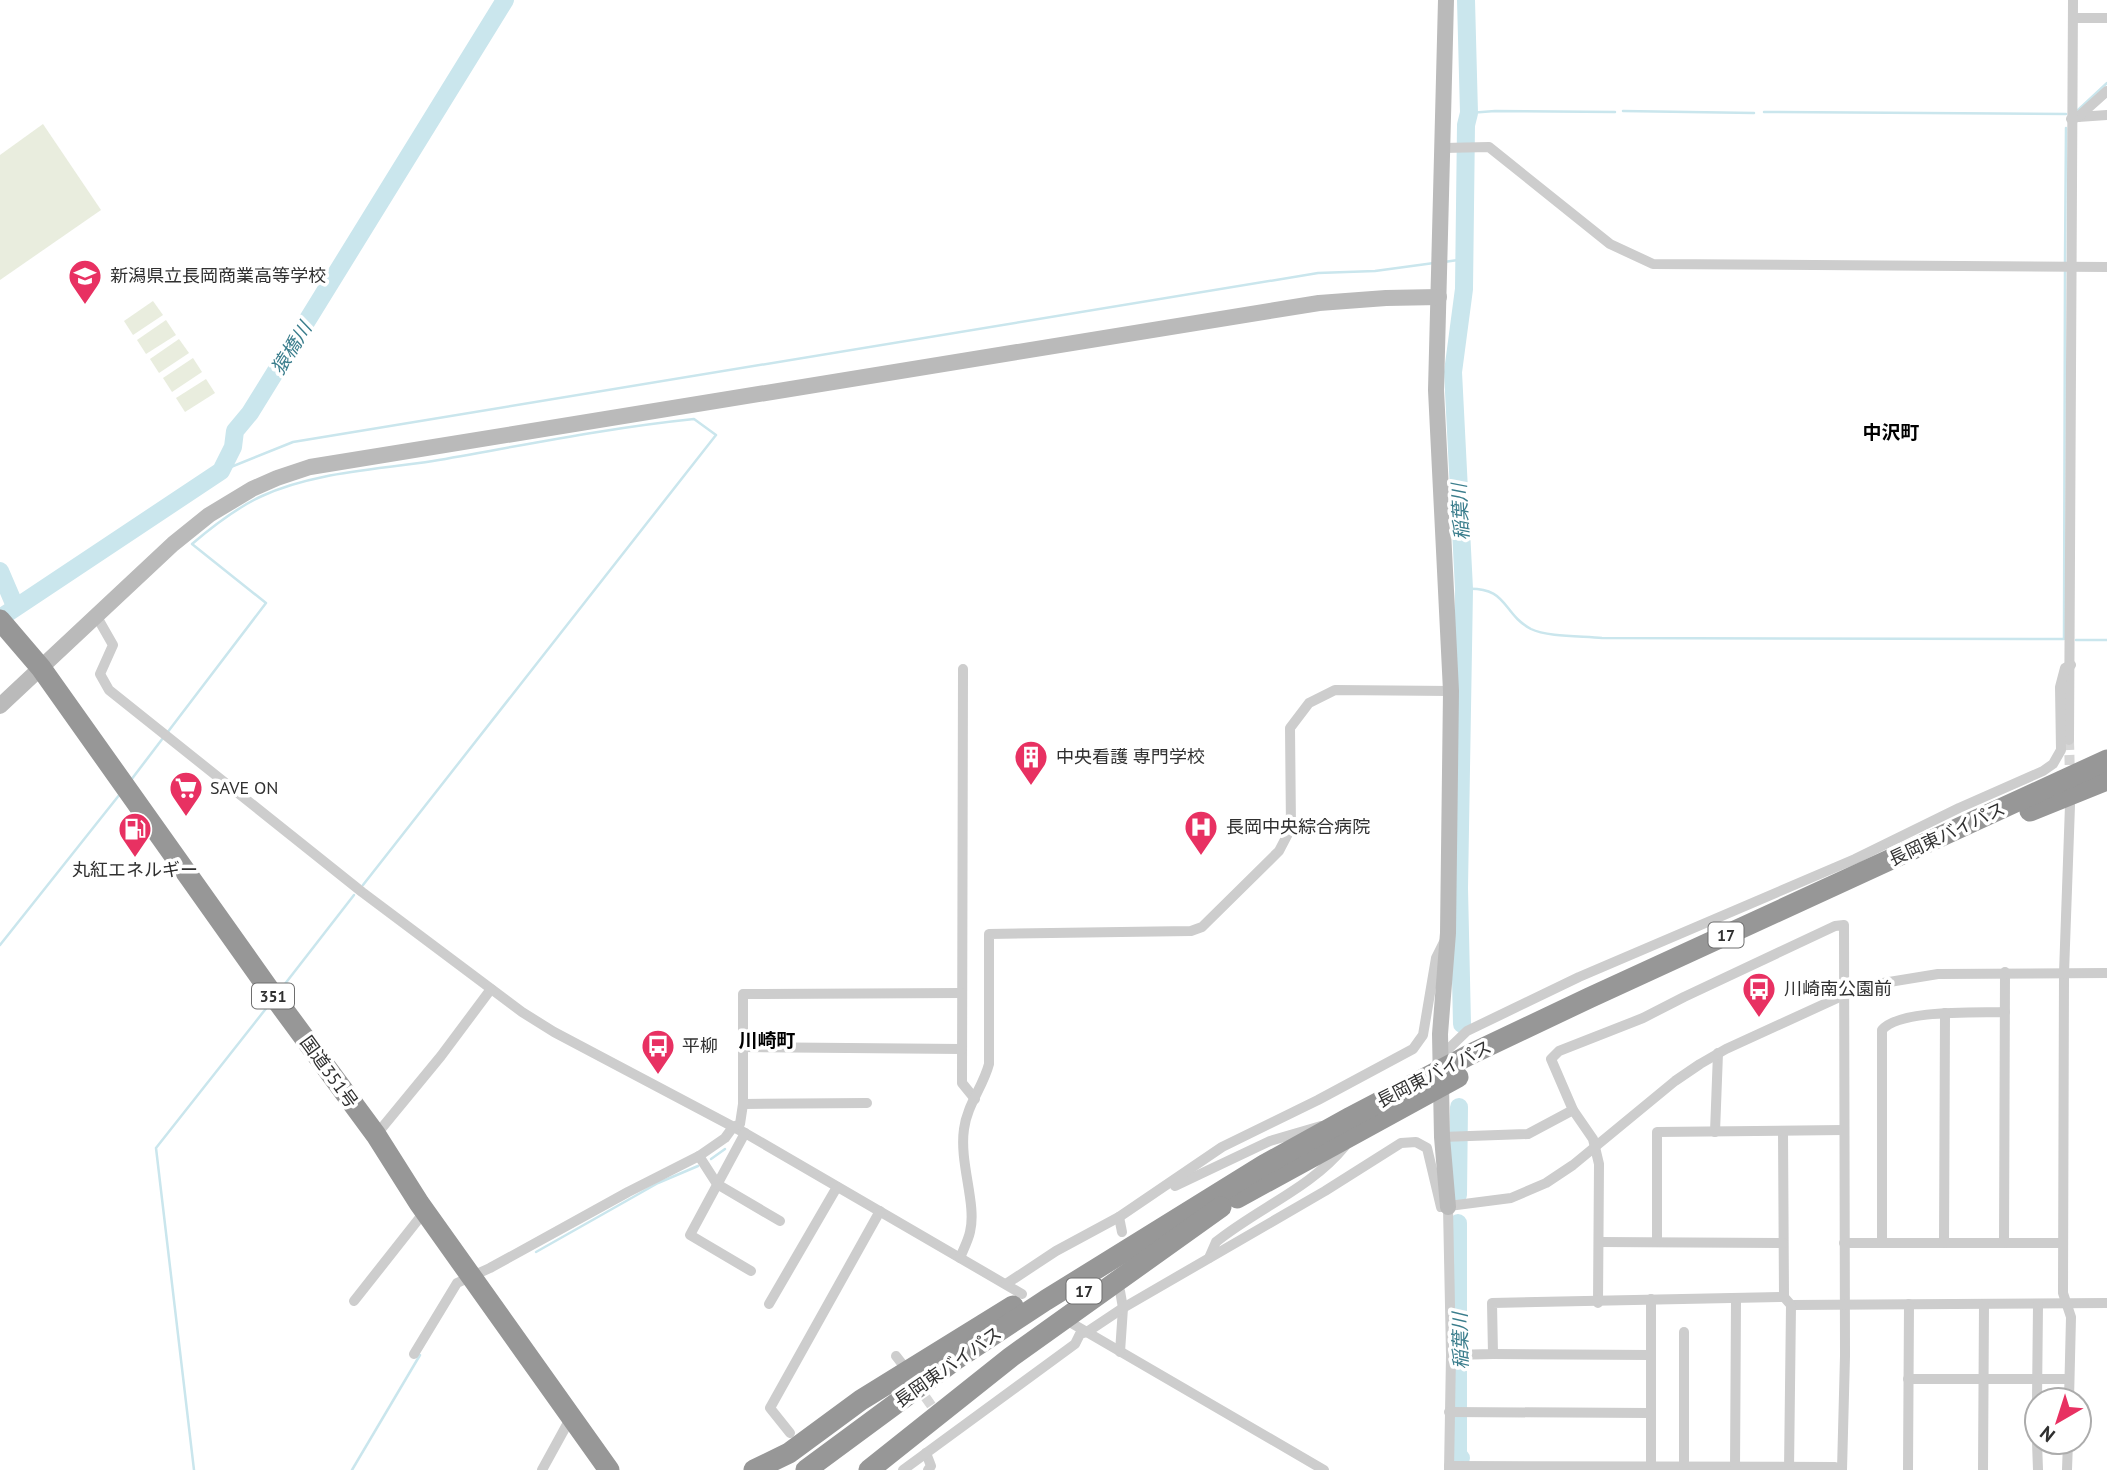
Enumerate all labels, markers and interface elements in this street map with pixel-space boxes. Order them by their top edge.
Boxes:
school or university icon: 新潟県立長岡商業高等学校 [66,257,104,306]
place label: 新潟県立長岡商業高等学校 [110,264,326,287]
water label: 猿橋川 [266,316,317,379]
district label: 中沢町 [1862,420,1920,444]
water label: 稲葉川 [1446,481,1473,541]
building icon: 中央看護 専門学校 [1012,738,1050,787]
place label: 中央看護 専門学校 [1056,745,1205,768]
supermarket icon: SAVE ON [167,769,205,818]
place label: SAVE ON [210,776,278,799]
street label: 長岡東バイパス [1885,797,2009,871]
hospital icon: 長岡中央綜合病院 [1182,808,1220,857]
fuel station icon: 丸紅エネルギー [116,810,154,859]
place label: 長岡中央綜合病院 [1226,815,1370,838]
place label: 丸紅エネルギー [72,858,198,881]
road number: 17 [1708,923,1744,948]
bus stop icon: 川崎南公園前 [1740,970,1778,1019]
place label: 川崎南公園前 [1784,977,1892,1000]
road number: 351 [252,984,294,1008]
bus stop icon: 平柳 [639,1027,677,1076]
district label: 川崎町 [738,1028,796,1052]
street label: 国道351号 [296,1031,363,1112]
place label: 平柳 [682,1034,718,1057]
street label: 長岡東バイパス [1373,1035,1495,1112]
road number: 17 [1066,1278,1102,1303]
water label: 稲葉川 [1447,1310,1472,1370]
street label: 長岡東バイパス [890,1321,1006,1412]
north arrow [2023,1386,2093,1456]
text: N [2035,1421,2060,1447]

